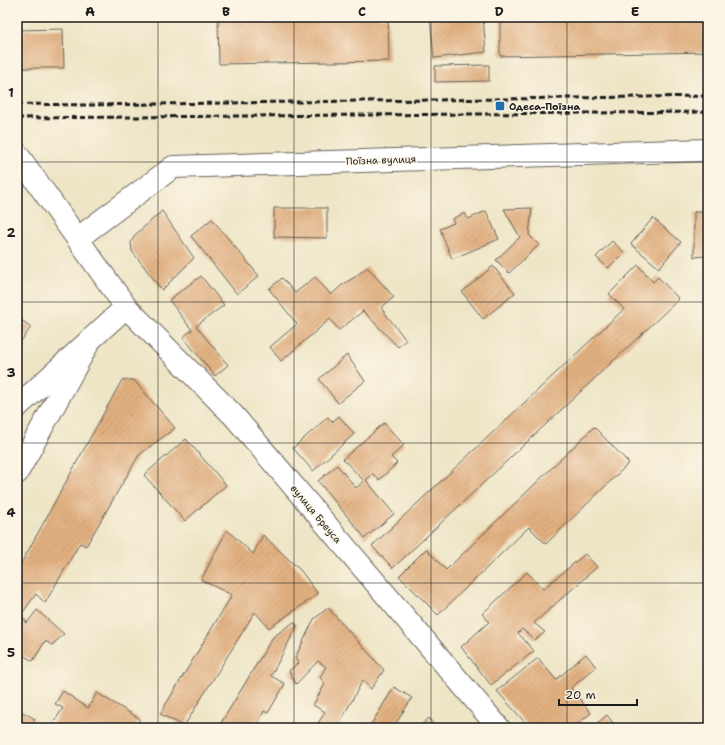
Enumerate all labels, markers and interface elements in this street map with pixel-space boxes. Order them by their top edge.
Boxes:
text: A [85,3,95,20]
text: B [222,3,230,20]
text: C [358,3,366,20]
text: D [494,3,504,20]
text: E [631,3,640,20]
text: 1 [8,84,14,101]
marker: Одеса-Поїзна [494,100,506,112]
place label: Одеса-Поїзна [509,100,580,113]
street label: Поїзна вулиця [346,152,416,168]
text: 2 [6,224,16,241]
text: 3 [6,364,16,381]
street label: вулиця Бреуса [288,482,345,547]
text: 4 [6,504,16,521]
text: 5 [7,644,15,661]
scale bar [559,681,637,707]
text: 20 m [565,687,596,703]

